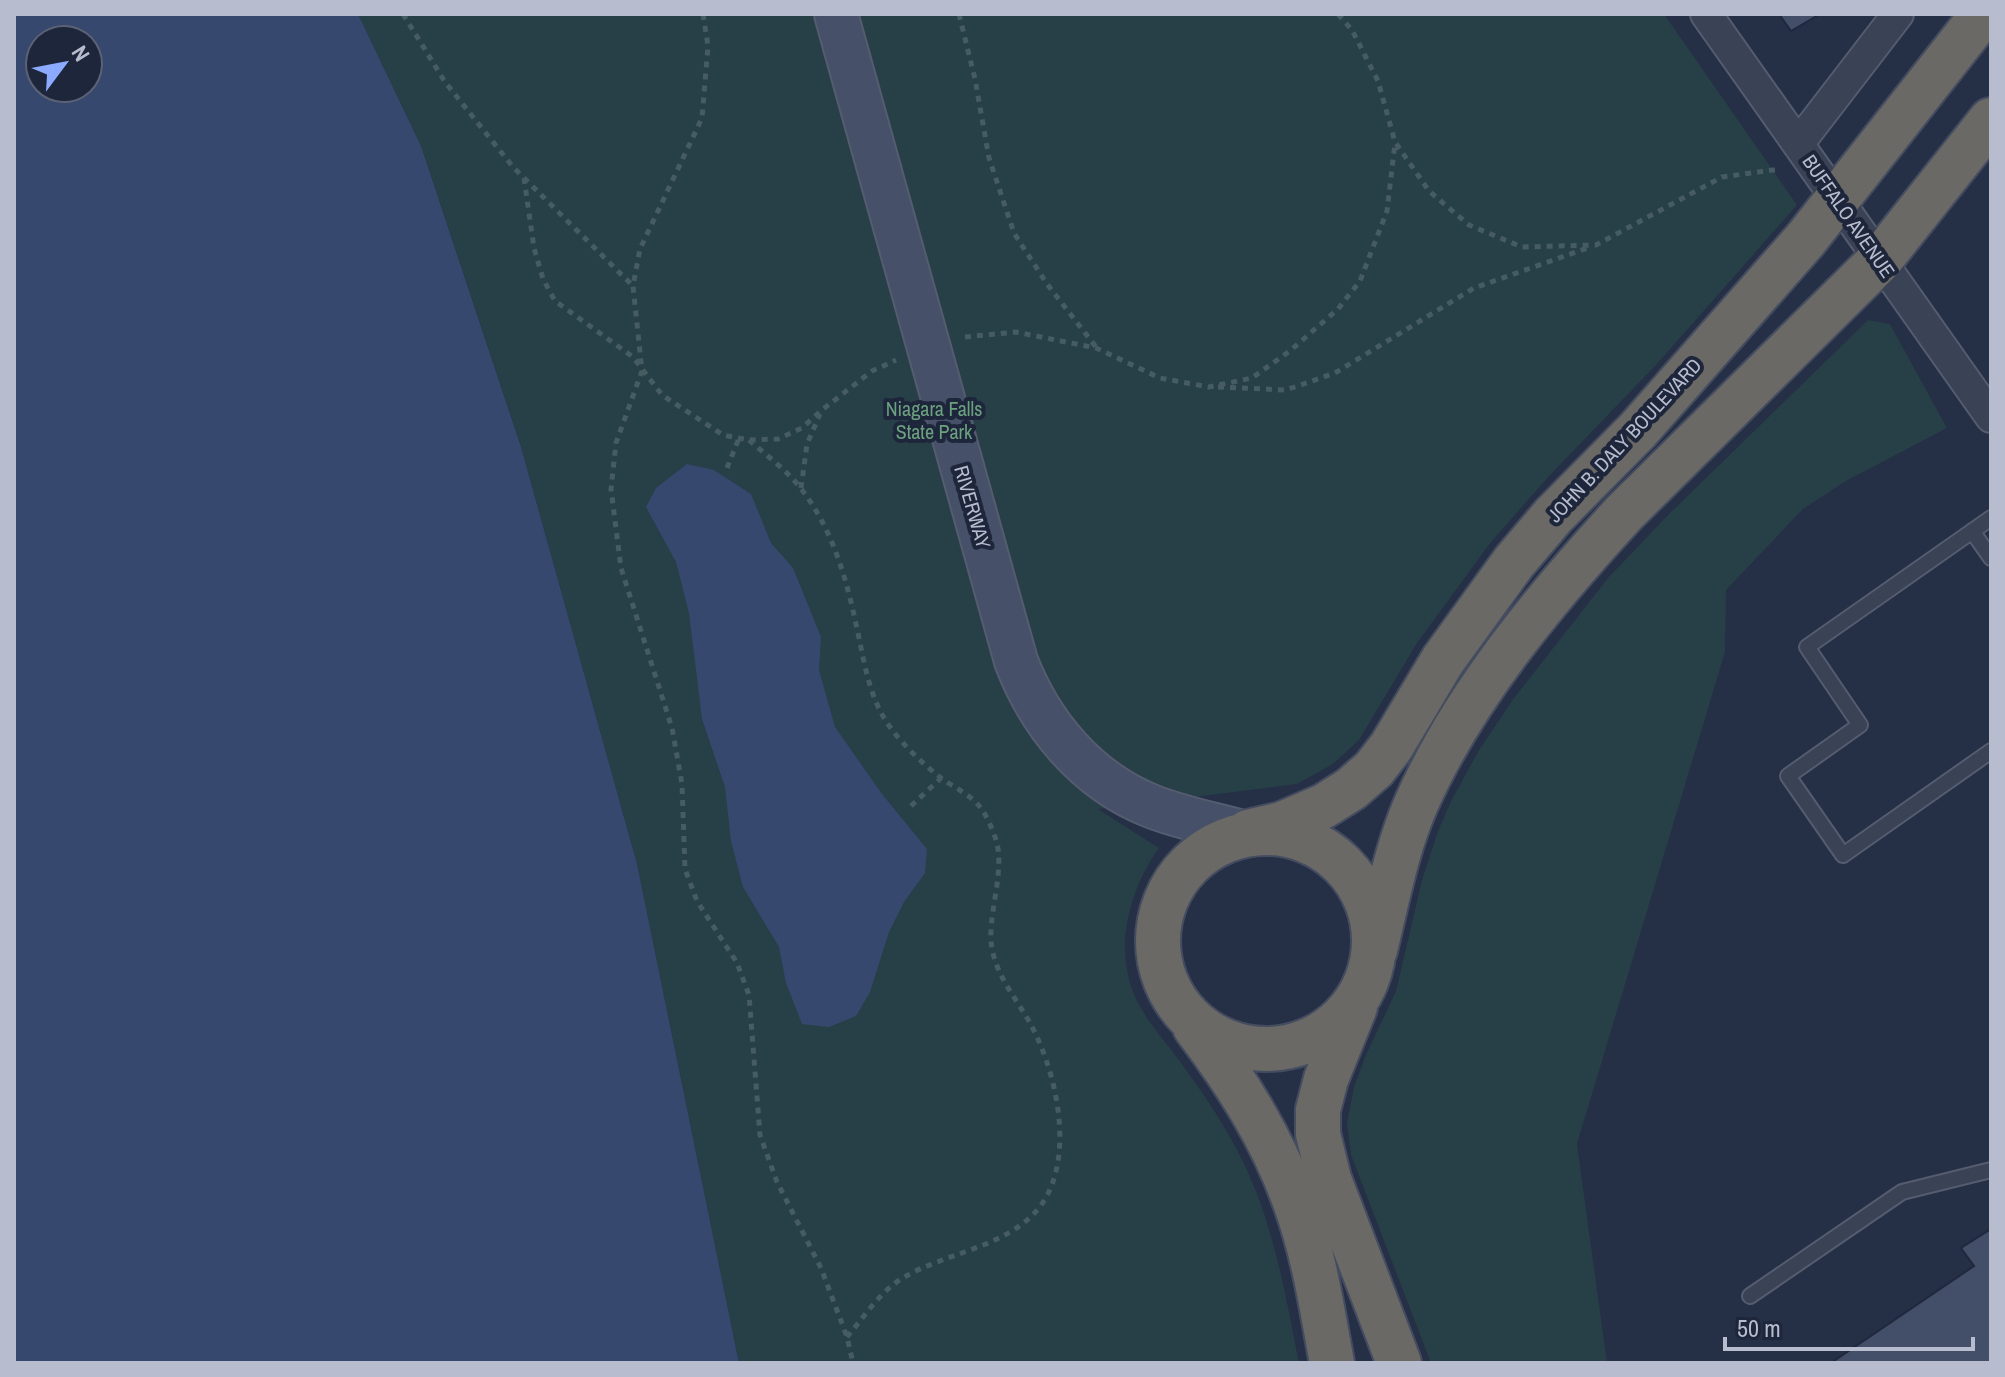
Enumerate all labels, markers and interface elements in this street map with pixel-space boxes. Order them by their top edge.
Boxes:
north arrow [24,24,104,104]
text: N [65,40,97,67]
street label: BUFFALO AVENUE [1796,149,1902,283]
street label: JOHN B. DALY BOULEVARD [1541,352,1707,528]
park label: Niagara Falls State Park [886,395,982,445]
street label: RIVERWAY [948,462,998,552]
scale bar [1725,1301,1973,1351]
text: 50 m [1737,1312,1781,1344]

